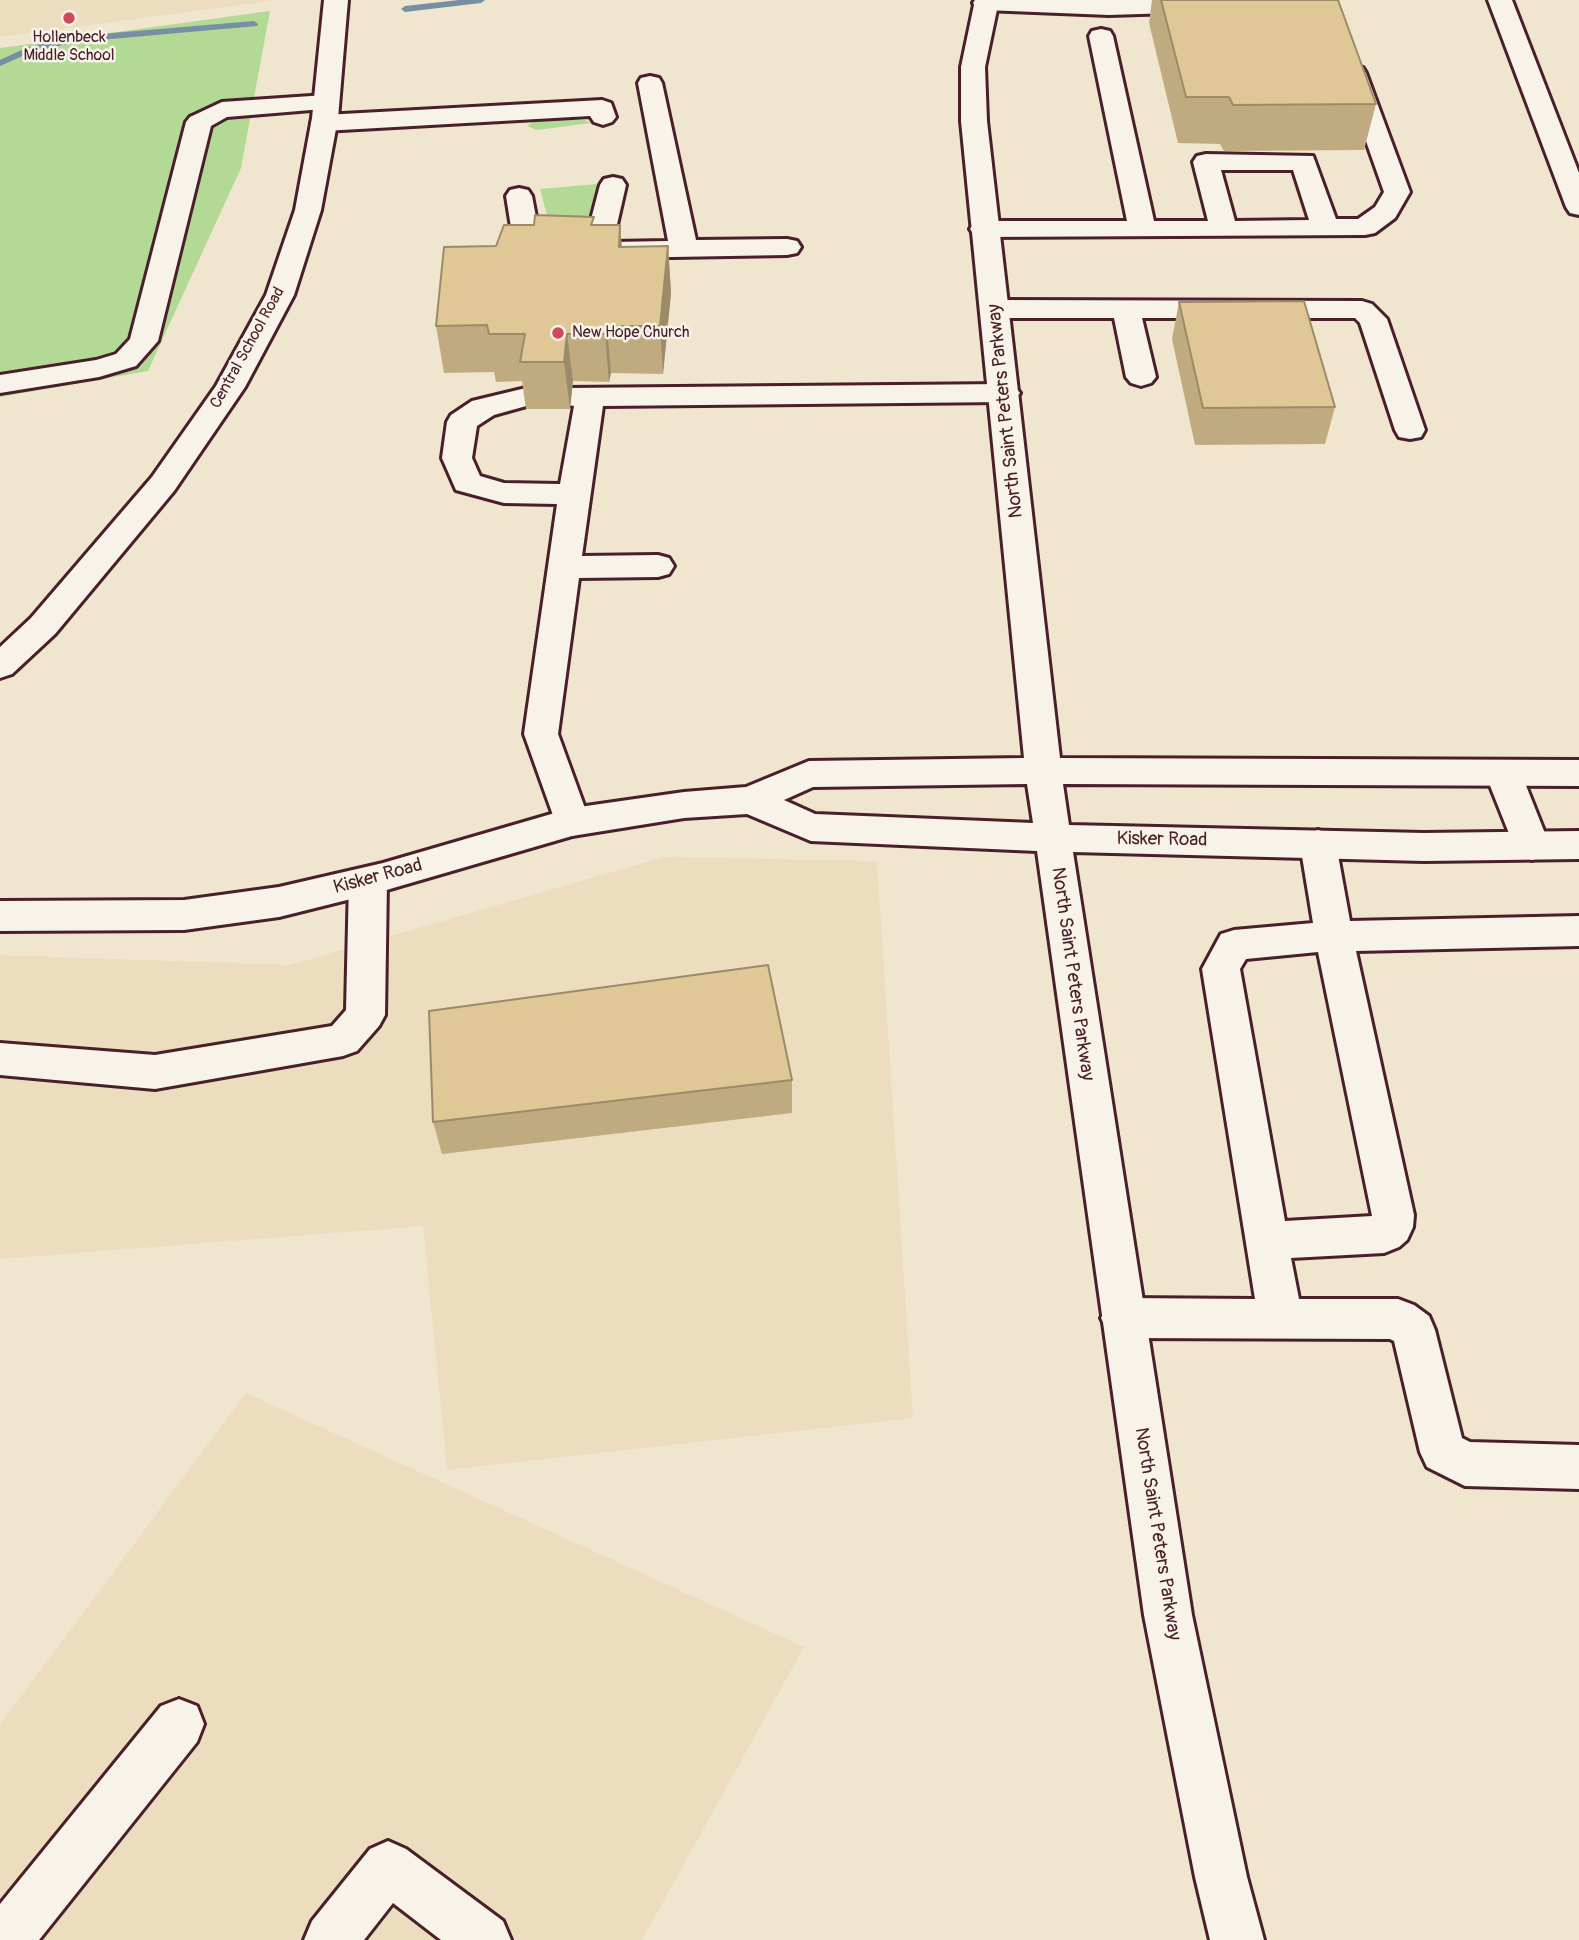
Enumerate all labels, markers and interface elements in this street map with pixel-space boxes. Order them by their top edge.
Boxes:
marker: Hollenbeck Middle School [61,10,77,26]
place label: Hollenbeck Middle School [23,28,115,66]
street label: Central School Road [207,284,289,412]
street label: North Saint Peters Parkway [983,303,1029,519]
place label: New Hope Church [572,323,690,343]
marker: New Hope Church [550,325,566,341]
street label: Kisker Road [1116,828,1208,852]
street label: Kisker Road [331,854,425,900]
street label: North Saint Peters Parkway [1046,866,1098,1082]
street label: North Saint Peters Parkway [1129,1426,1185,1642]

